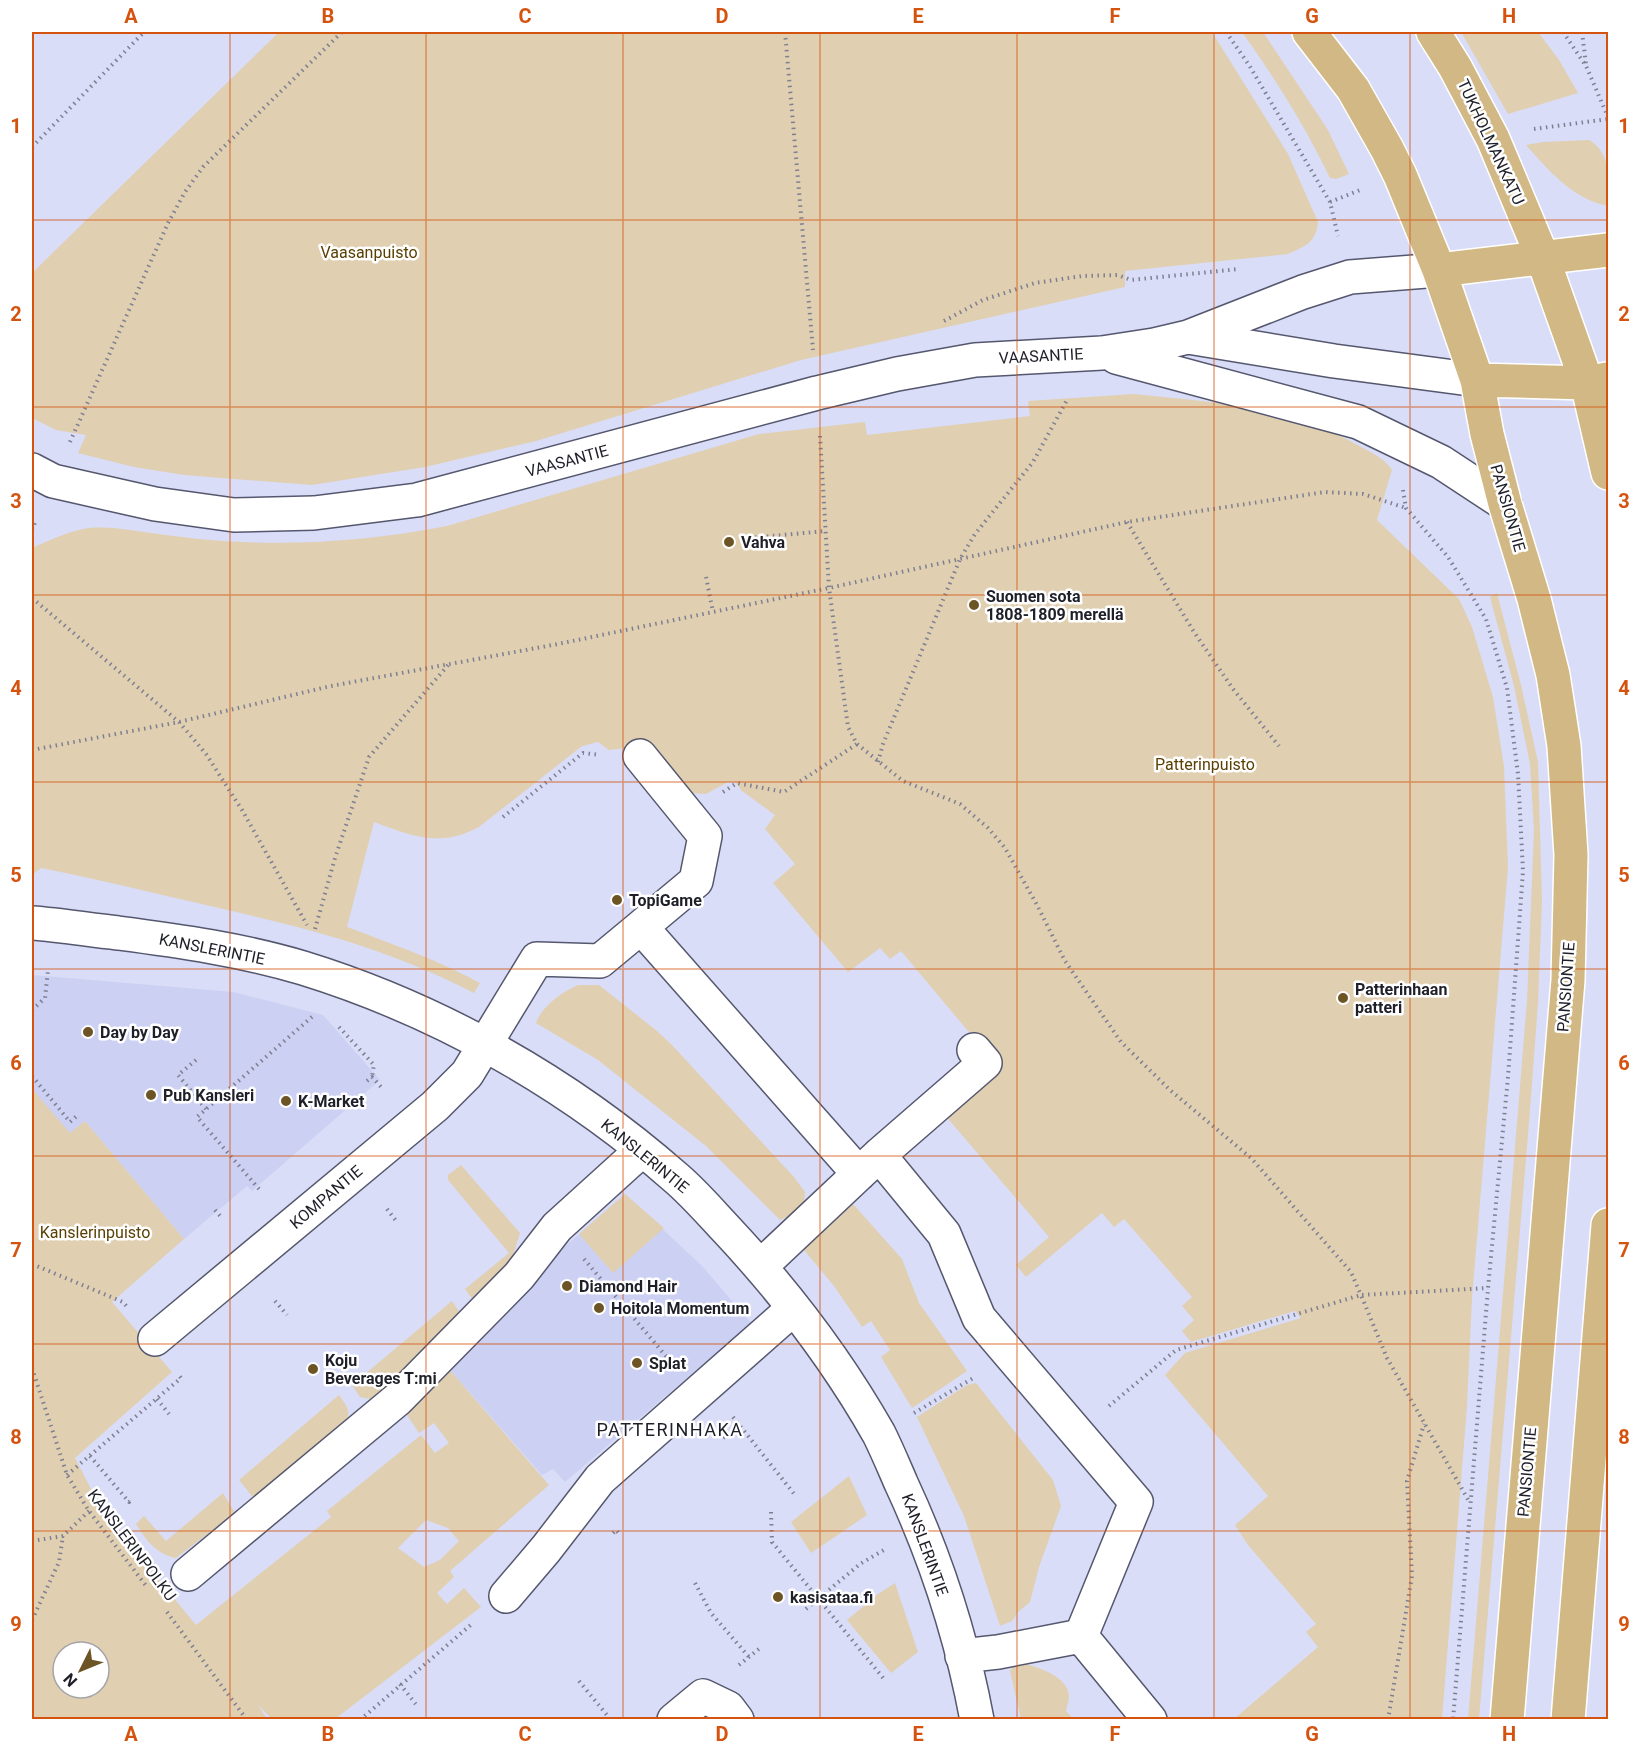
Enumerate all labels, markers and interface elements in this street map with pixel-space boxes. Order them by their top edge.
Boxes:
text: A [124,4,138,28]
text: B [322,4,334,28]
text: C [518,4,532,28]
text: D [716,4,729,28]
text: E [912,4,924,28]
text: F [1110,4,1121,28]
text: G [1305,4,1319,28]
text: H [1502,4,1516,28]
street label: TUKHOLMANKATU [1454,76,1528,208]
text: 1 [10,114,22,138]
text: 1 [1618,114,1630,138]
park label: Vaasanpuisto [320,243,418,262]
text: 2 [10,302,22,326]
text: 2 [1618,302,1630,326]
street label: VAASANTIE [998,344,1084,368]
street label: VAASANTIE [524,441,610,481]
street label: PANSIONTIE [1486,462,1530,554]
text: 3 [10,489,22,513]
text: 3 [1618,489,1630,513]
place label: Vahva [741,533,786,552]
marker: Vahva [722,535,736,549]
place label: Suomen sota 1808-1809 merellä [986,587,1124,624]
marker: Suomen sota 1808-1809 merellä [967,598,981,612]
text: 4 [10,676,22,700]
text: 4 [1618,676,1630,700]
park label: Patterinpuisto [1155,755,1255,774]
text: 5 [10,863,22,887]
text: 5 [1618,863,1630,887]
place label: TopiGame [629,891,702,910]
marker: TopiGame [610,893,624,907]
street label: KANSLERINTIE [157,929,267,969]
street label: PANSIONTIE [1553,941,1579,1033]
place label: Patterinhaan patteri [1355,980,1447,1017]
marker: Patterinhaan patteri [1336,991,1350,1005]
place label: Day by Day [100,1023,180,1042]
marker: Day by Day [81,1025,95,1039]
text: 6 [10,1051,22,1075]
text: 6 [1618,1051,1630,1075]
place label: Pub Kansleri [163,1086,254,1105]
marker: Pub Kansleri [144,1088,158,1102]
place label: K-Market [298,1092,365,1111]
marker: K-Market [279,1094,293,1108]
street label: KANSLERINTIE [597,1115,693,1197]
street label: KOMPANTIE [286,1161,366,1233]
park label: Kanslerinpuisto [40,1223,150,1242]
text: 7 [10,1238,22,1262]
text: 7 [1618,1238,1630,1262]
place label: Diamond Hair [579,1277,677,1296]
marker: Diamond Hair [560,1279,574,1293]
place label: Hoitola Momentum [611,1299,749,1318]
marker: Hoitola Momentum [592,1301,606,1315]
place label: Koju Beverages T:mi [325,1351,437,1388]
place label: Splat [649,1354,687,1373]
marker: Splat [630,1356,644,1370]
marker: Koju Beverages T:mi [306,1362,320,1376]
district label: PATTERINHAKA [596,1419,744,1440]
text: 8 [10,1425,22,1449]
text: 8 [1618,1425,1630,1449]
street label: PANSIONTIE [1514,1426,1540,1518]
street label: KANSLERINPOLKU [84,1485,180,1605]
street label: KANSLERINTIE [898,1491,952,1599]
place label: kasisataa.fi [790,1588,873,1607]
marker: kasisataa.fi [771,1590,785,1604]
text: 9 [10,1612,22,1636]
text: 9 [1618,1612,1630,1636]
north arrow [51,1640,111,1700]
text: N [60,1669,81,1690]
text: A [124,1722,138,1746]
text: B [322,1722,334,1746]
text: C [518,1722,532,1746]
text: D [716,1722,729,1746]
text: E [912,1722,924,1746]
text: F [1110,1722,1121,1746]
text: G [1305,1722,1319,1746]
text: H [1502,1722,1516,1746]

